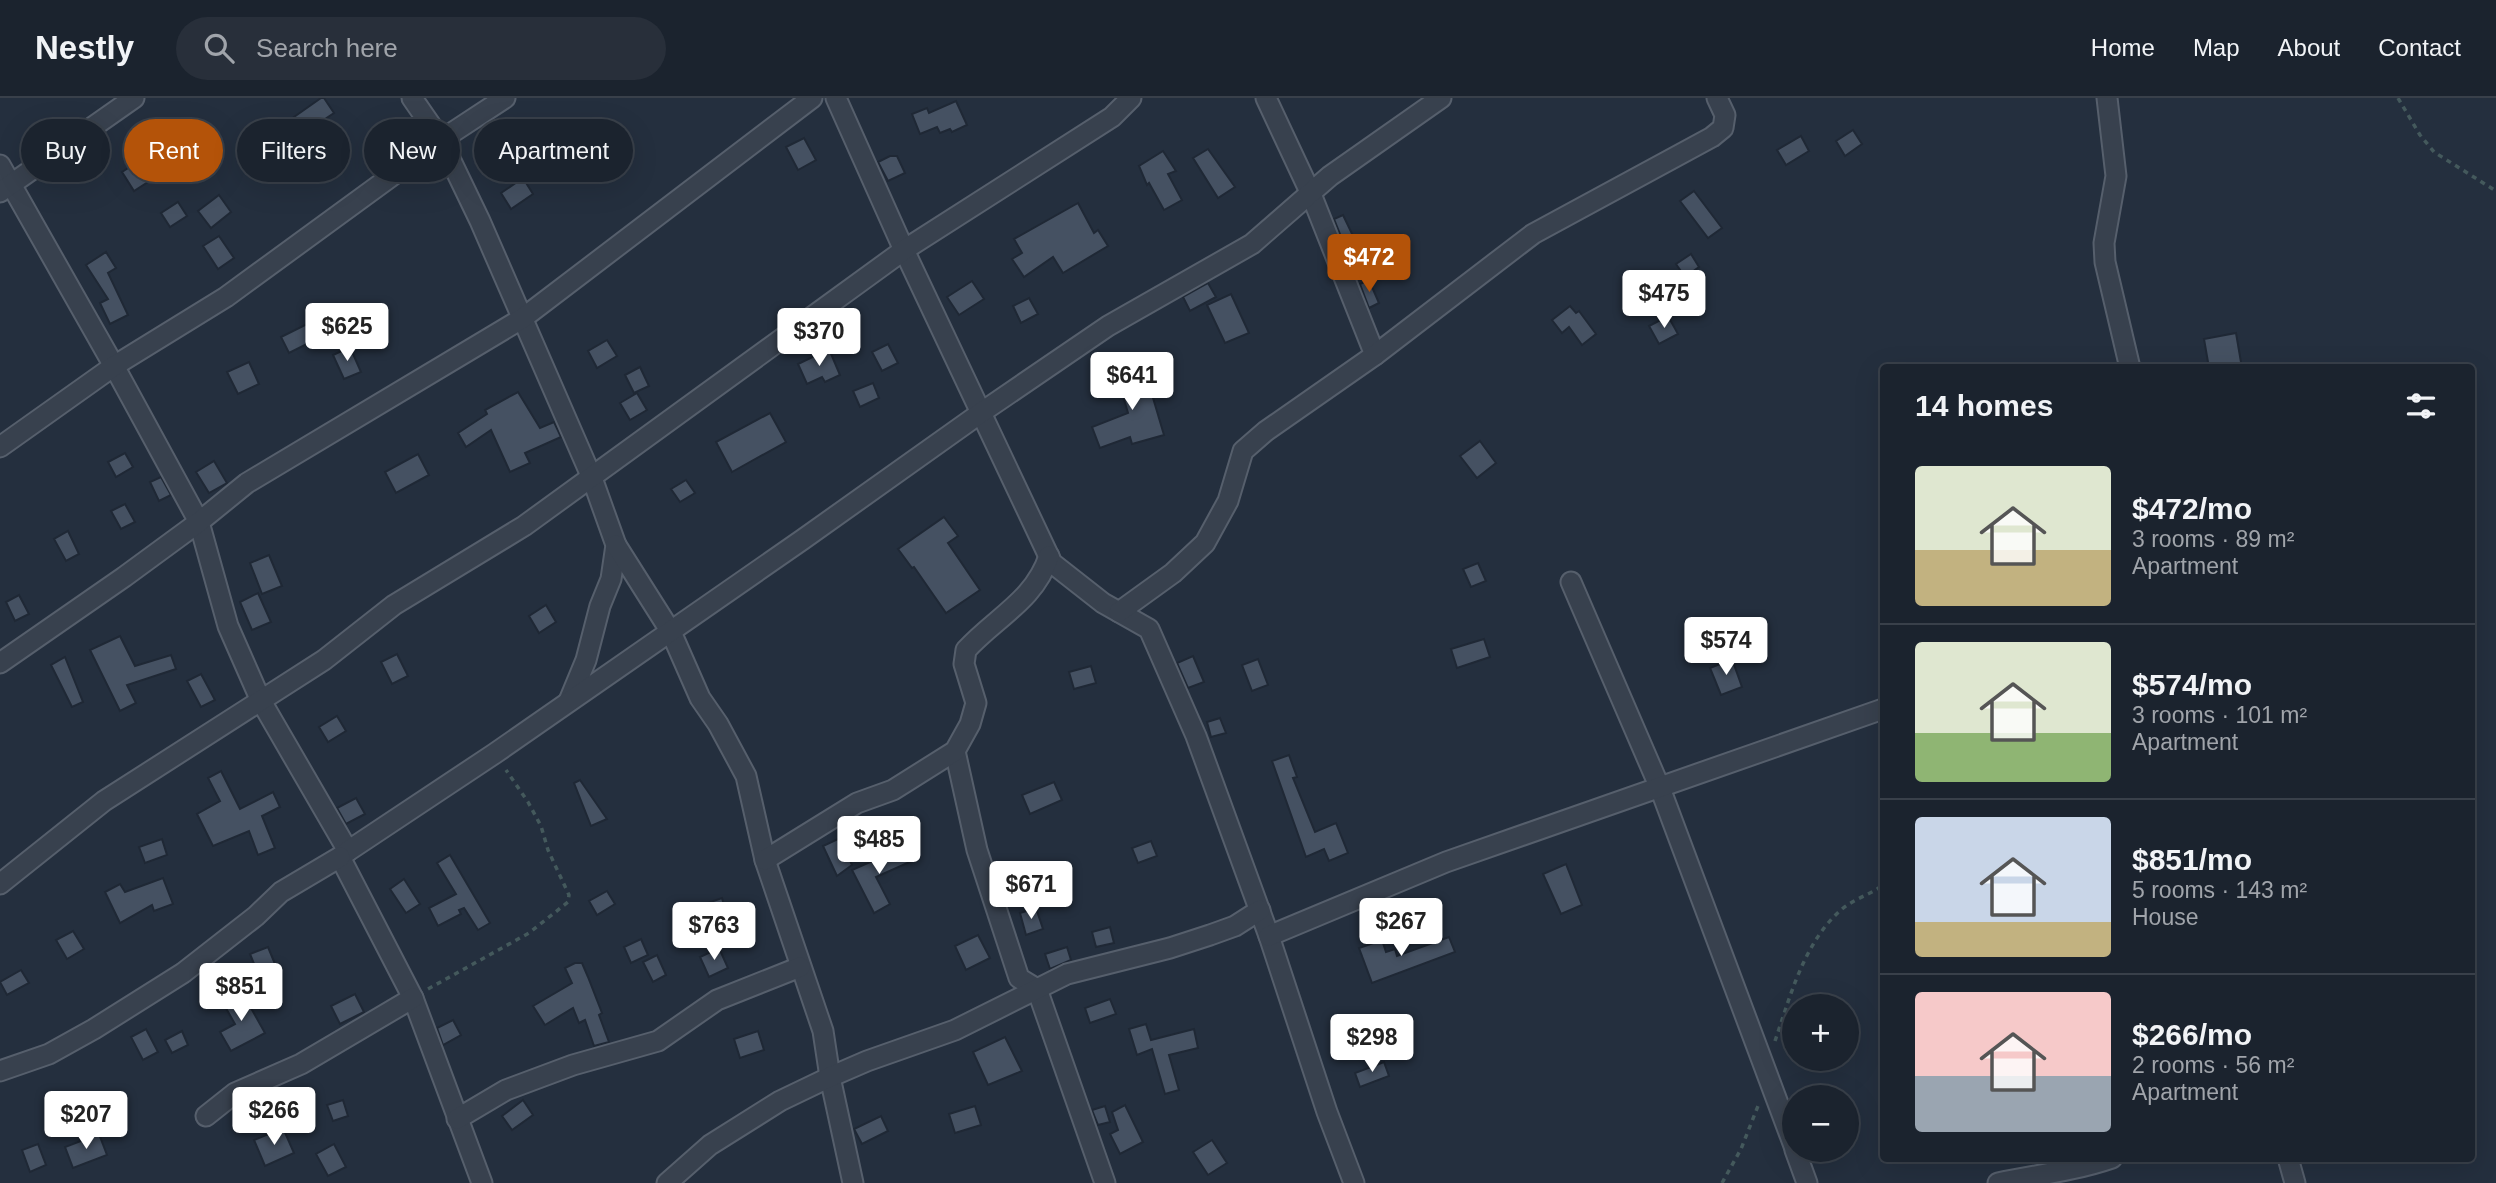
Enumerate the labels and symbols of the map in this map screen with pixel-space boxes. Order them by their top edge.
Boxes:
pin: $472 [1328,234,1410,294]
pin: $475 [1623,271,1705,330]
pin: $625 [306,303,388,363]
pin: $370 [778,308,860,368]
pin: $641 [1091,352,1173,412]
pin: $574 [1685,618,1767,677]
pin: $485 [838,816,920,876]
pin: $671 [990,862,1072,921]
pin: $267 [1360,898,1442,958]
pin: $763 [673,902,755,962]
pin: $851 [200,964,282,1023]
pin: $298 [1331,1014,1413,1074]
pin: $266 [233,1088,315,1147]
pin: $207 [45,1091,127,1151]

